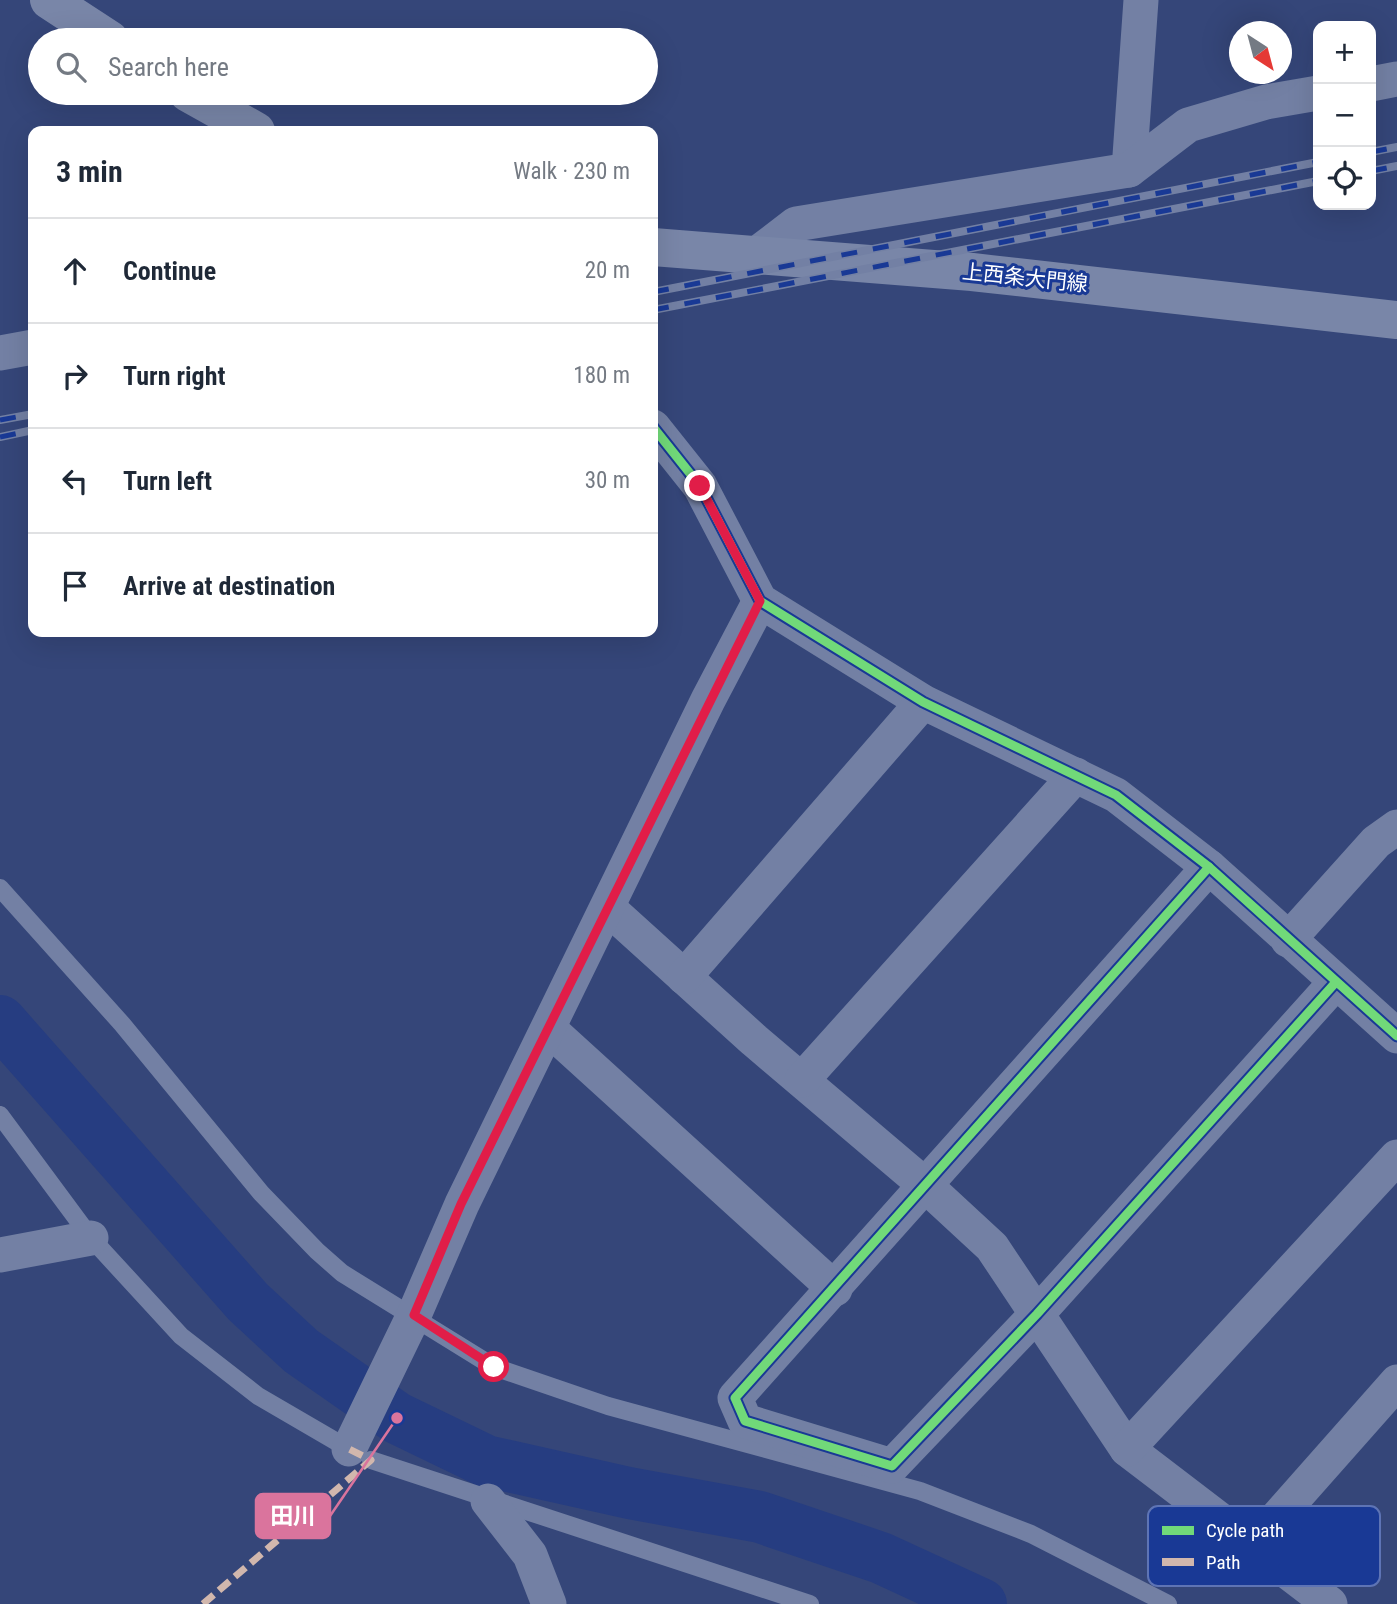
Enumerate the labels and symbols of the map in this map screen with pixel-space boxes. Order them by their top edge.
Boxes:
north arrow [1229,21,1292,84]
street label: 上西条大門線 [961,259,1089,297]
route end [684,470,715,501]
route start [478,1351,509,1382]
callout: 田川 [256,1494,330,1538]
text: 田川 [270,1503,316,1530]
legend [1148,1506,1380,1586]
text: Cycle path [1206,1519,1284,1542]
text: Path [1206,1551,1240,1574]

